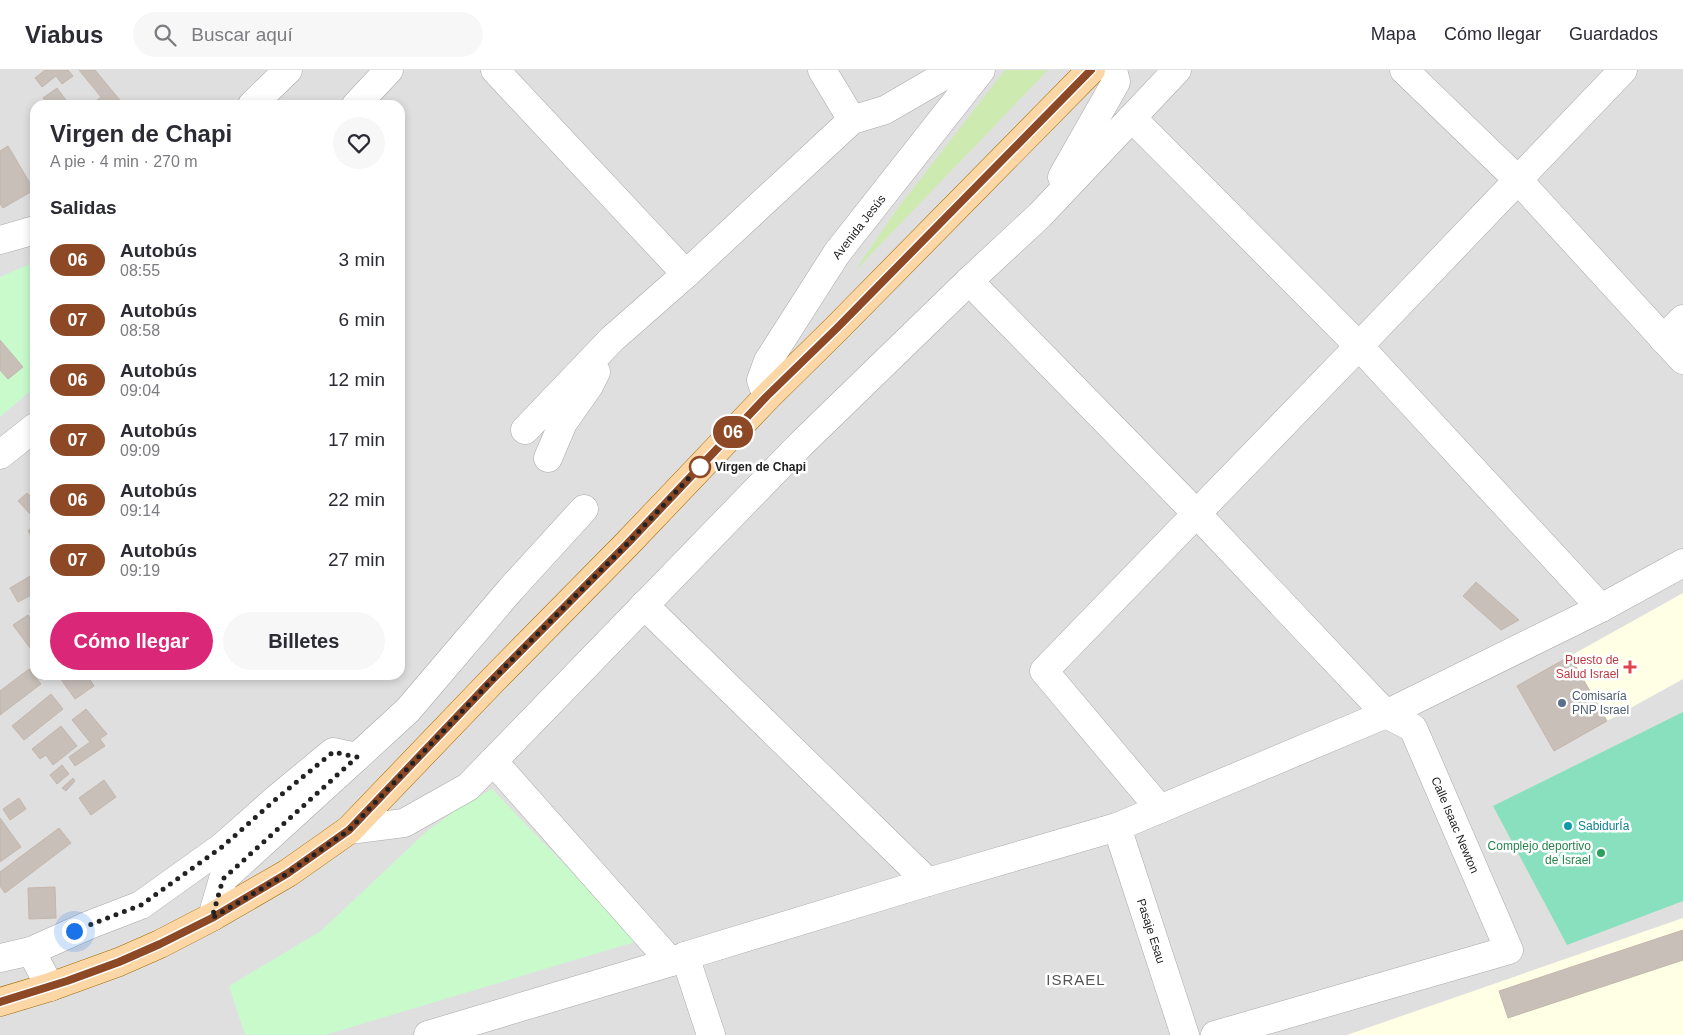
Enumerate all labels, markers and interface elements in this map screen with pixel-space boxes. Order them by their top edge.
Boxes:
search box [133,12,483,57]
text: Viabus [25,21,103,48]
icon: search [151,21,179,49]
text: Buscar aquí [191,24,293,45]
text: Mapa [1371,24,1416,44]
text: Cómo llegar [1444,24,1541,44]
text: Guardados [1569,24,1658,44]
button: heart [333,117,385,169]
text: Virgen de Chapi [50,120,232,147]
text: A pie · 4 min · 270 m [50,153,198,170]
street label: Avenida Jesús [830,192,888,262]
text: Salidas [50,197,117,218]
text: Autobús [120,240,197,261]
text: 3 min [339,249,385,270]
text: 06 [67,250,88,270]
text: 08:55 [120,262,160,279]
text: Autobús [120,300,197,321]
text: 6 min [339,309,385,330]
text: 07 [67,310,88,330]
text: 08:58 [120,322,160,339]
text: Autobús [120,360,197,381]
text: 12 min [328,369,385,390]
text: 06 [67,370,88,390]
text: 09:04 [120,382,160,399]
line badge: 06 [710,416,756,448]
text: Autobús [120,420,197,441]
text: 06 [723,422,743,442]
text: 17 min [328,429,385,450]
text: 07 [67,430,88,450]
text: 09:09 [120,442,160,459]
marker: Virgen de Chapi [689,456,711,478]
place label: Virgen de Chapi [715,460,806,474]
text: Autobús [120,480,197,501]
text: 22 min [328,489,385,510]
text: 06 [67,490,88,510]
text: 09:14 [120,502,160,519]
text: Autobús [120,540,197,561]
text: 27 min [328,549,385,570]
text: 07 [67,550,88,570]
text: 09:19 [120,562,160,579]
button: Cómo llegar [50,612,213,670]
button: Billetes [223,612,385,670]
place label: Puesto de Salud Israel [1556,653,1619,681]
marker: Puesto de Salud Israel [1623,660,1637,674]
place label: Comisaría PNP Israel [1572,689,1629,717]
marker: Comisaría PNP Israel [1556,697,1568,709]
street label: Calle Isaac Newton [1428,775,1482,875]
place label: SabidurÍa [1578,818,1630,833]
marker: SabidurÍa [1562,820,1574,832]
place label: Complejo deportivo de Israel [1488,839,1591,867]
marker: Complejo deportivo de Israel [1595,847,1607,859]
street label: Pasaje Esau [1134,897,1168,965]
your location [62,919,87,944]
district label: ISRAEL [1046,971,1106,988]

